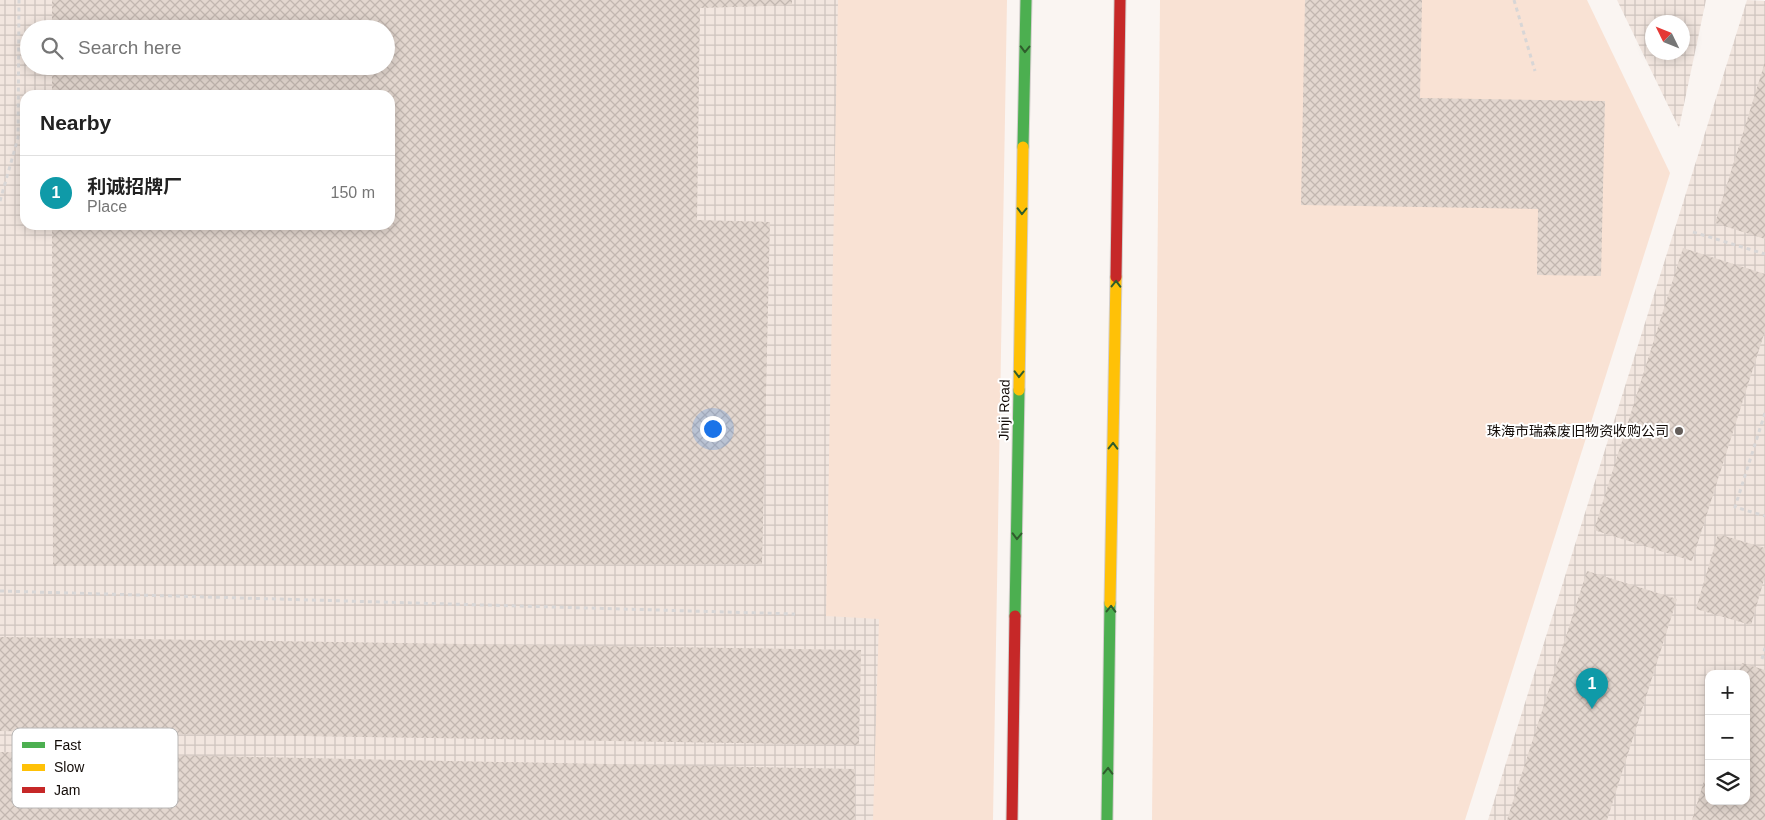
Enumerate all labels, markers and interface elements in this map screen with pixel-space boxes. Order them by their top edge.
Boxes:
north arrow [1645,15,1690,60]
search box [20,20,395,75]
icon: search [38,34,66,62]
text: Search here [78,37,182,58]
one-way arrow [1020,45,1030,53]
text: Nearby [40,111,111,134]
text: 利诚招牌厂 [87,176,182,197]
text: 1 [52,184,60,201]
text: 150 m [331,184,375,201]
text: Place [87,198,127,215]
one-way arrow [1017,208,1027,215]
one-way arrow [1111,280,1121,288]
one-way arrow [1014,370,1025,378]
street label: Jinji Road [995,379,1013,441]
your location [700,416,726,442]
place label: 珠海市瑞森废旧物资收购公司 [1487,423,1669,439]
marker: 珠海市瑞森废旧物资收购公司 [1673,425,1685,437]
one-way arrow [1108,442,1118,450]
one-way arrow [1011,532,1022,540]
one-way arrow [1106,605,1116,612]
pin: 1 [1576,668,1608,709]
map controls [1705,670,1750,805]
button: + [1705,670,1750,715]
button: − [1705,715,1750,760]
legend [12,728,178,808]
text: Fast [54,737,81,753]
text: Slow [54,759,85,775]
button: layers [1705,760,1750,805]
one-way arrow [1103,767,1113,775]
text: Jam [54,782,80,798]

